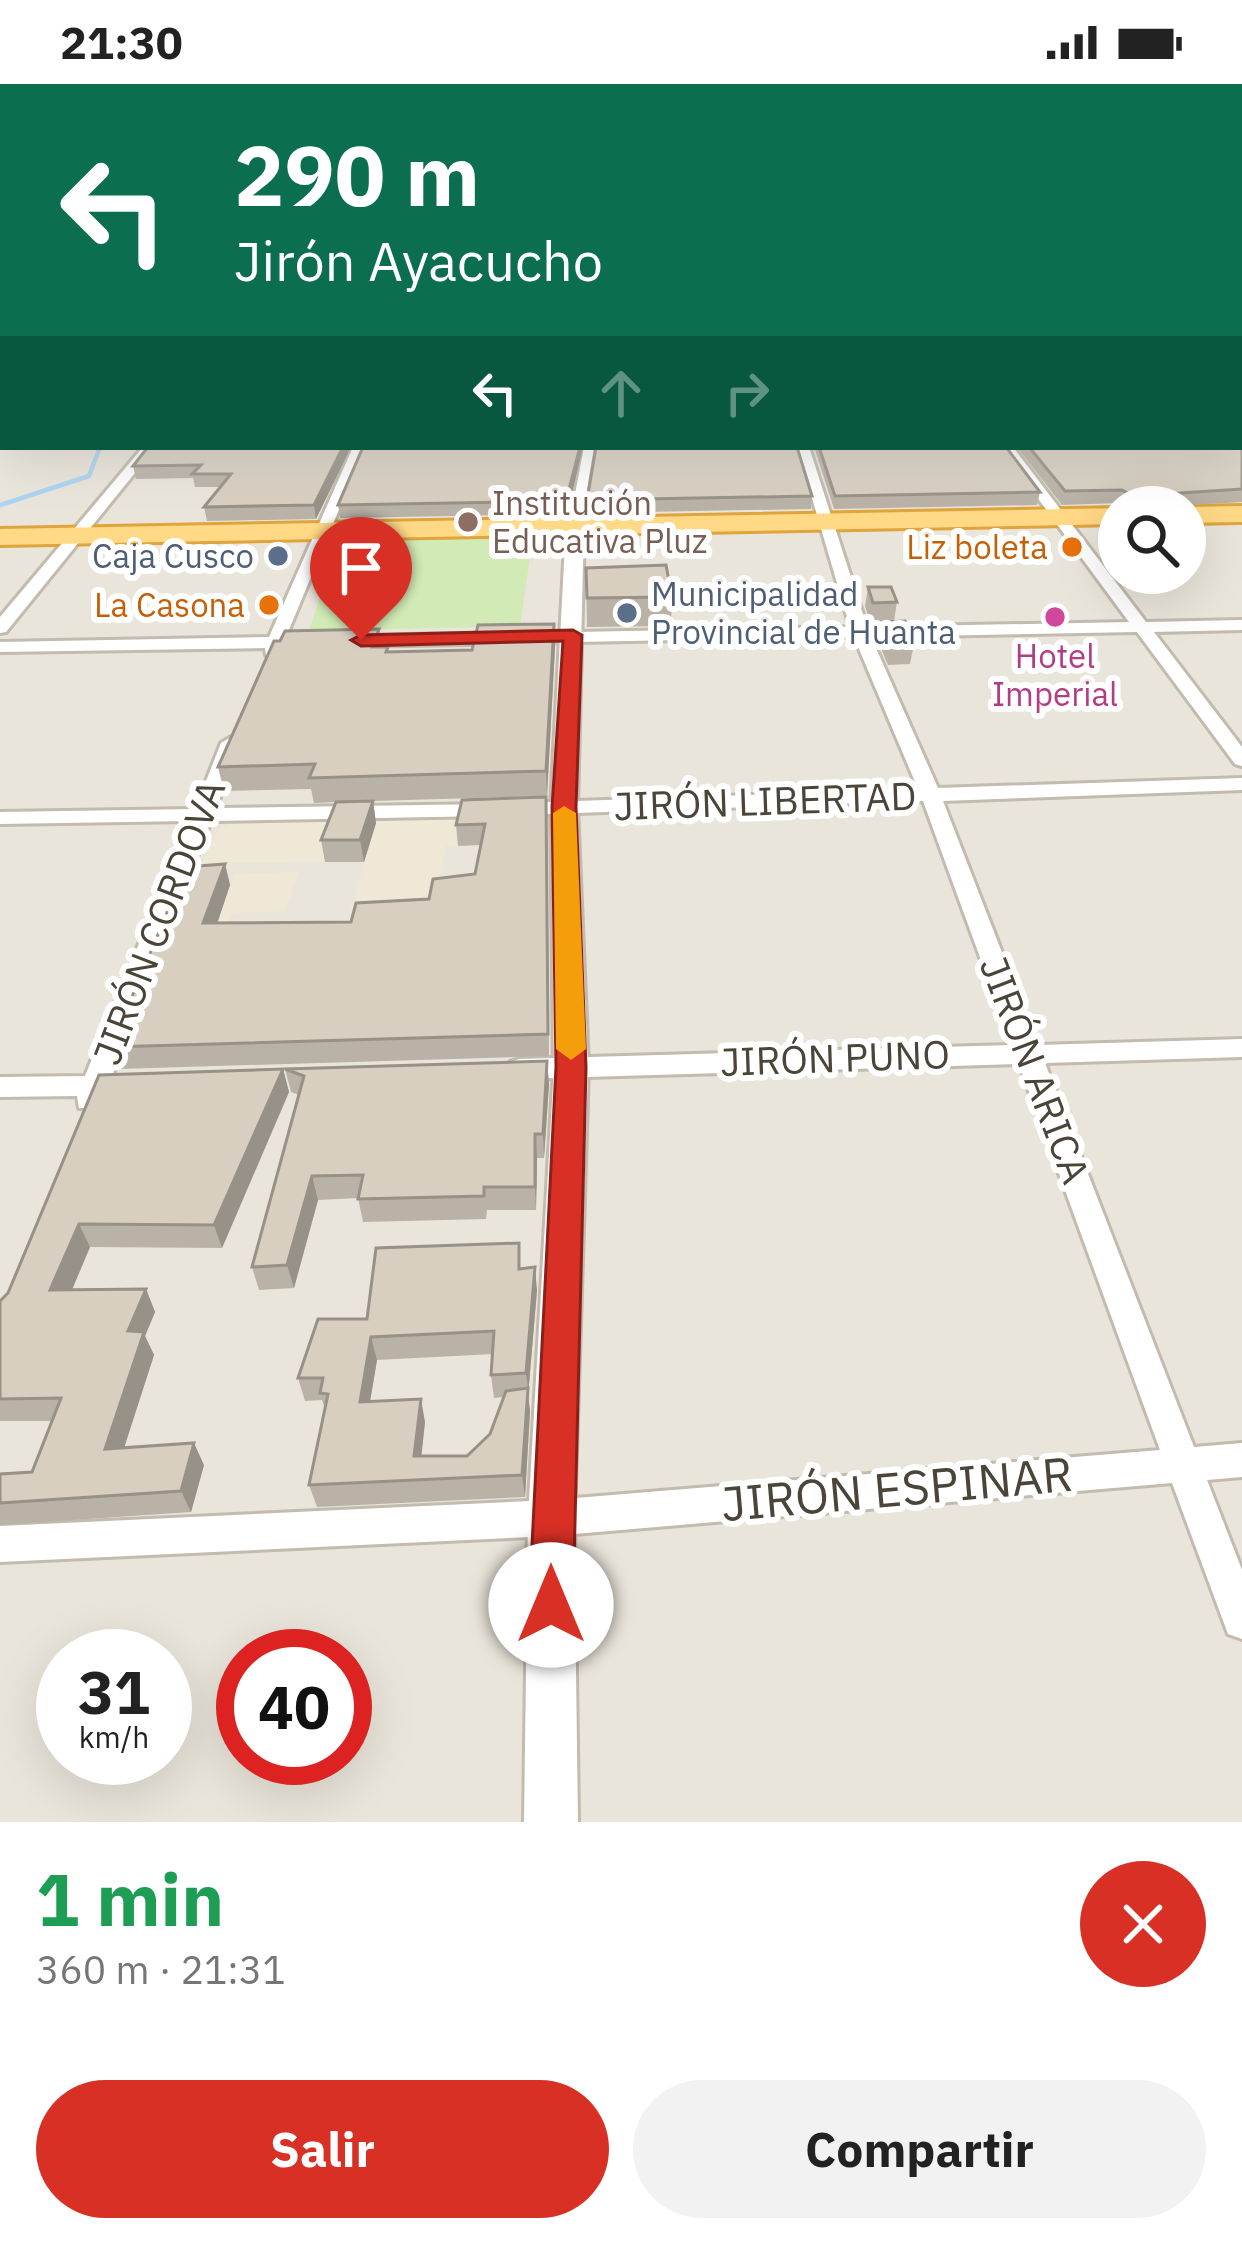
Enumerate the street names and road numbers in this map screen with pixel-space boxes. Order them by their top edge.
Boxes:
street label: JIRÓN LIBERTAD [613,770,917,831]
street label: JIRÓN CORDOVA [81,772,236,1072]
street label: JIRÓN ARICA [969,949,1102,1191]
street label: JIRÓN PUNO [719,1028,951,1087]
street label: JIRÓN ESPINAR [718,1442,1075,1534]

